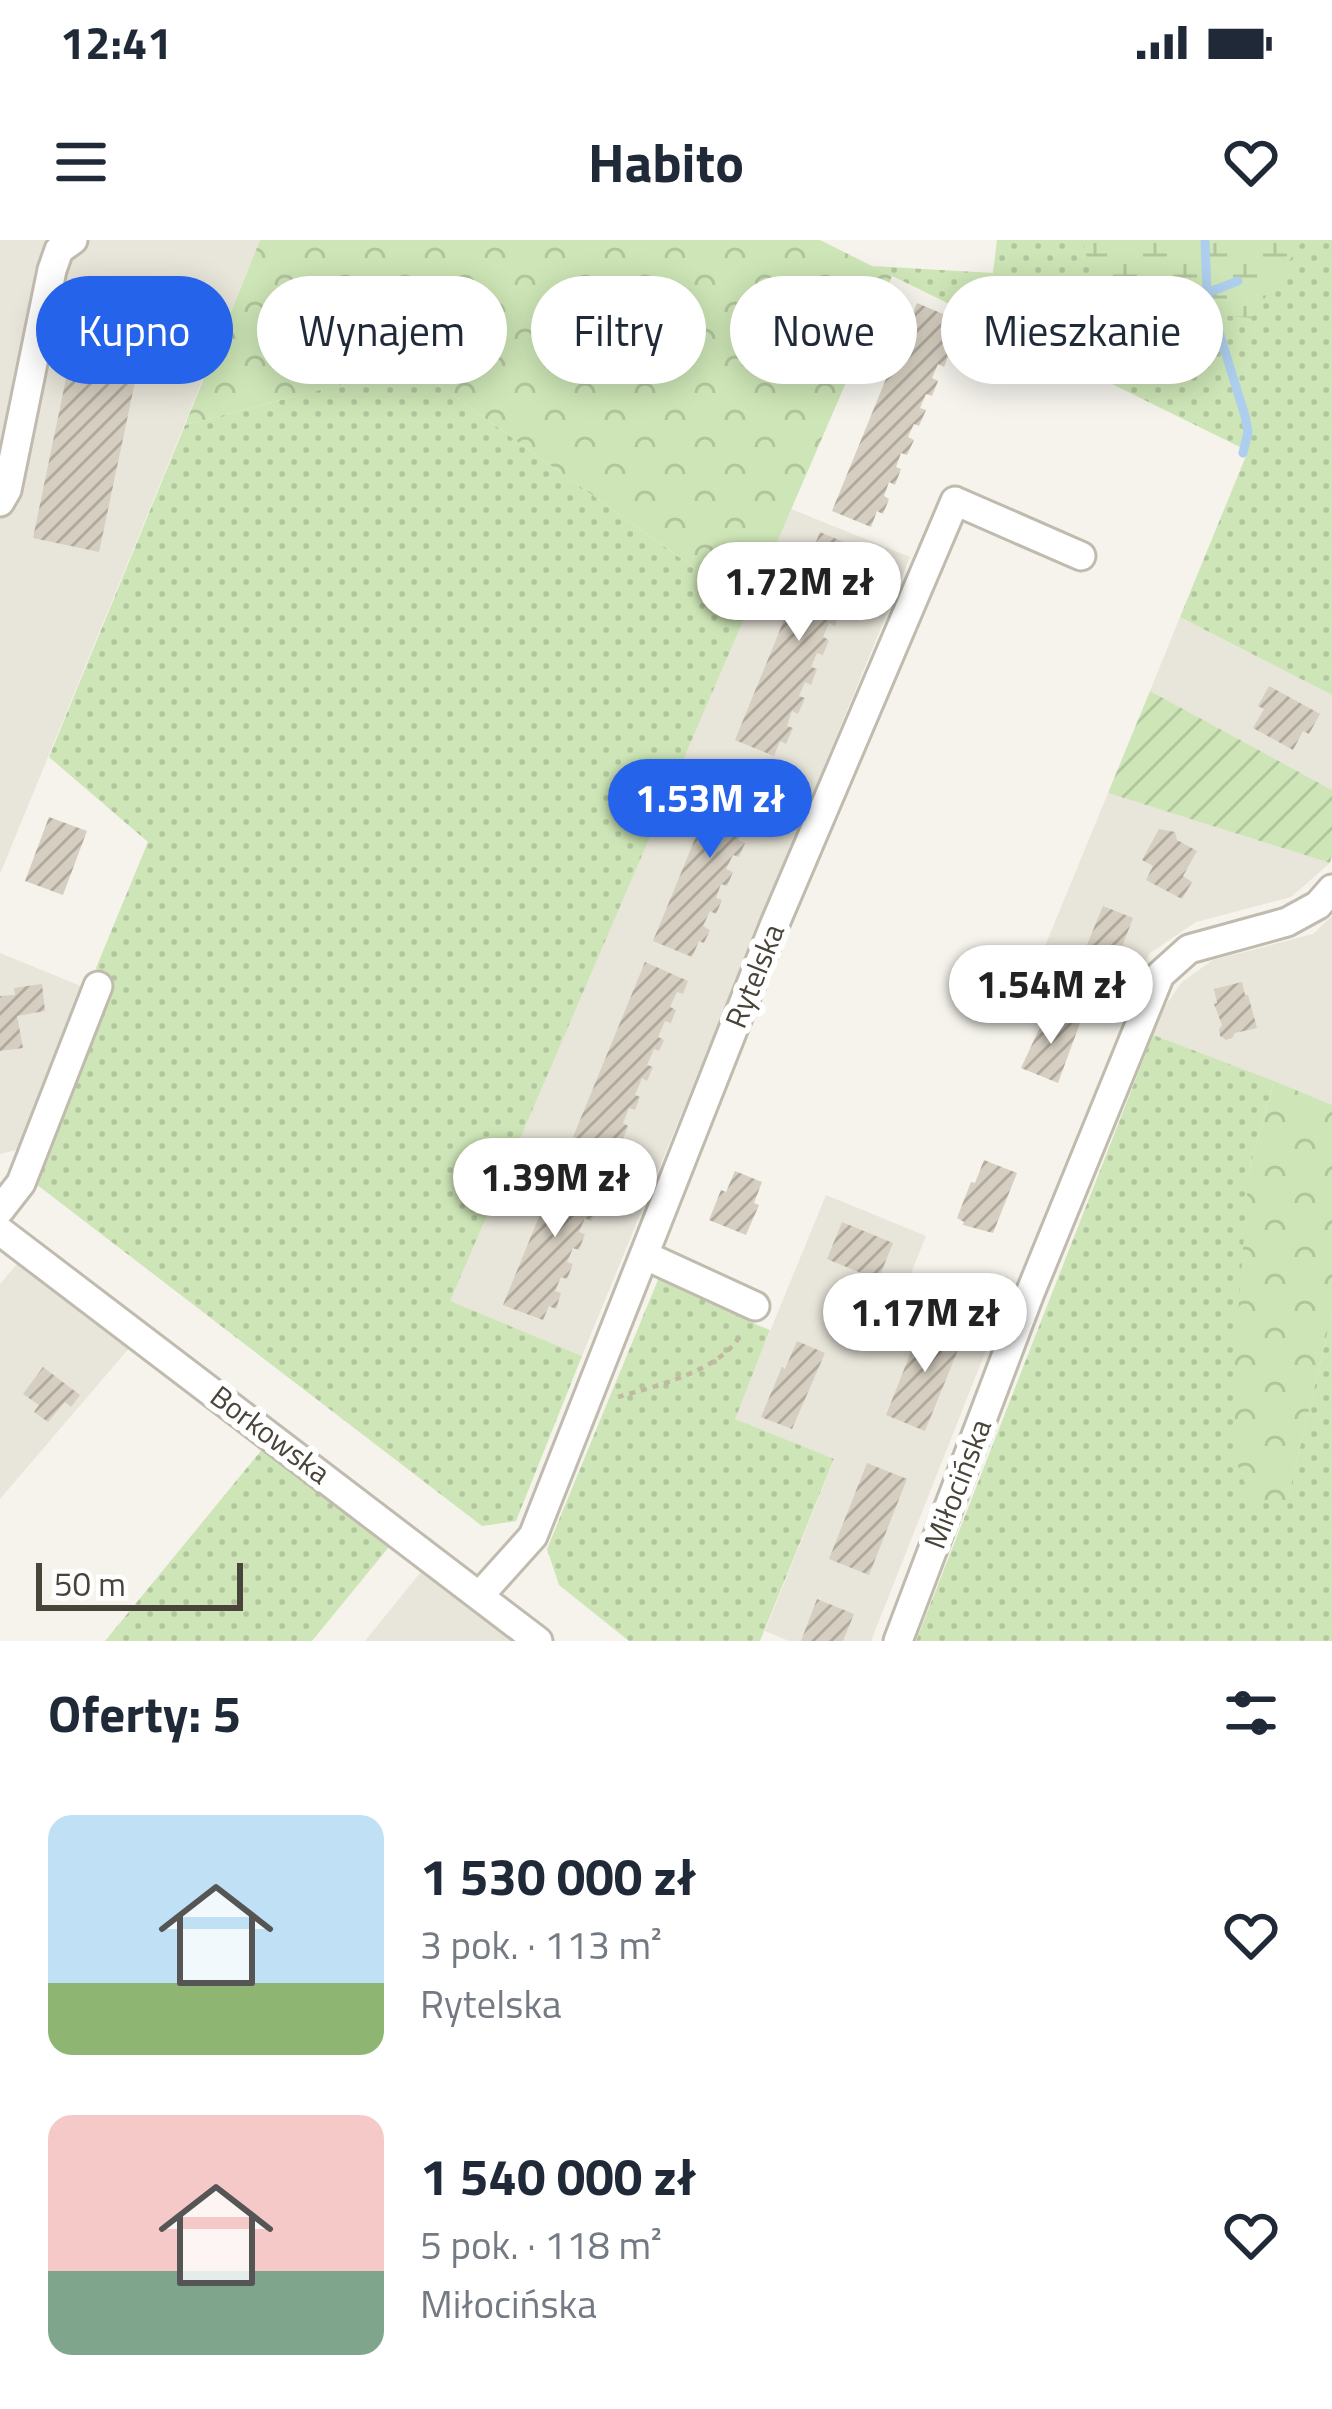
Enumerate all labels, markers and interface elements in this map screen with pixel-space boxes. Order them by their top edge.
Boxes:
text: 12:41 [60,8,172,76]
text: Habito [588,121,744,203]
icon: menu [48,129,114,195]
icon: heart [1218,129,1284,195]
chip: Kupno [36,276,233,384]
chip: Wynajem [257,276,507,384]
chip: Filtry [531,276,706,384]
chip: Nowe [730,276,917,384]
chip: Mieszkanie [941,276,1223,384]
pin: 1.72M zł [675,542,923,644]
text: 1.72M zł [724,551,874,610]
pin: 1.53M zł [586,759,834,861]
text: 1.53M zł [635,768,785,827]
street label: Rytelska [712,917,796,1035]
pin: 1.54M zł [927,945,1175,1047]
text: 1.54M zł [976,954,1126,1013]
pin: 1.39M zł [431,1138,679,1240]
text: 1.39M zł [480,1147,630,1206]
pin: 1.17M zł [801,1273,1049,1375]
text: 1.17M zł [850,1282,1000,1341]
street label: Borkowska [201,1374,340,1495]
street label: Miłocińska [911,1412,1003,1555]
scale bar [36,1557,243,1610]
text: 50 m [54,1559,126,1609]
text: Oferty: 5 [48,1674,241,1752]
icon: filters [1218,1680,1284,1746]
text: 1 530 000 zł [420,1837,696,1915]
icon: home [144,1863,288,2007]
icon: heart [1218,1902,1284,1968]
text: 3 pok. · 113 m² [420,1915,662,1974]
text: Rytelska [420,1974,562,2033]
text: 1 540 000 zł [420,2137,696,2215]
icon: home [144,2163,288,2307]
icon: heart [1218,2202,1284,2268]
text: 5 pok. · 118 m² [420,2215,662,2274]
text: Miłocińska [420,2274,597,2333]

